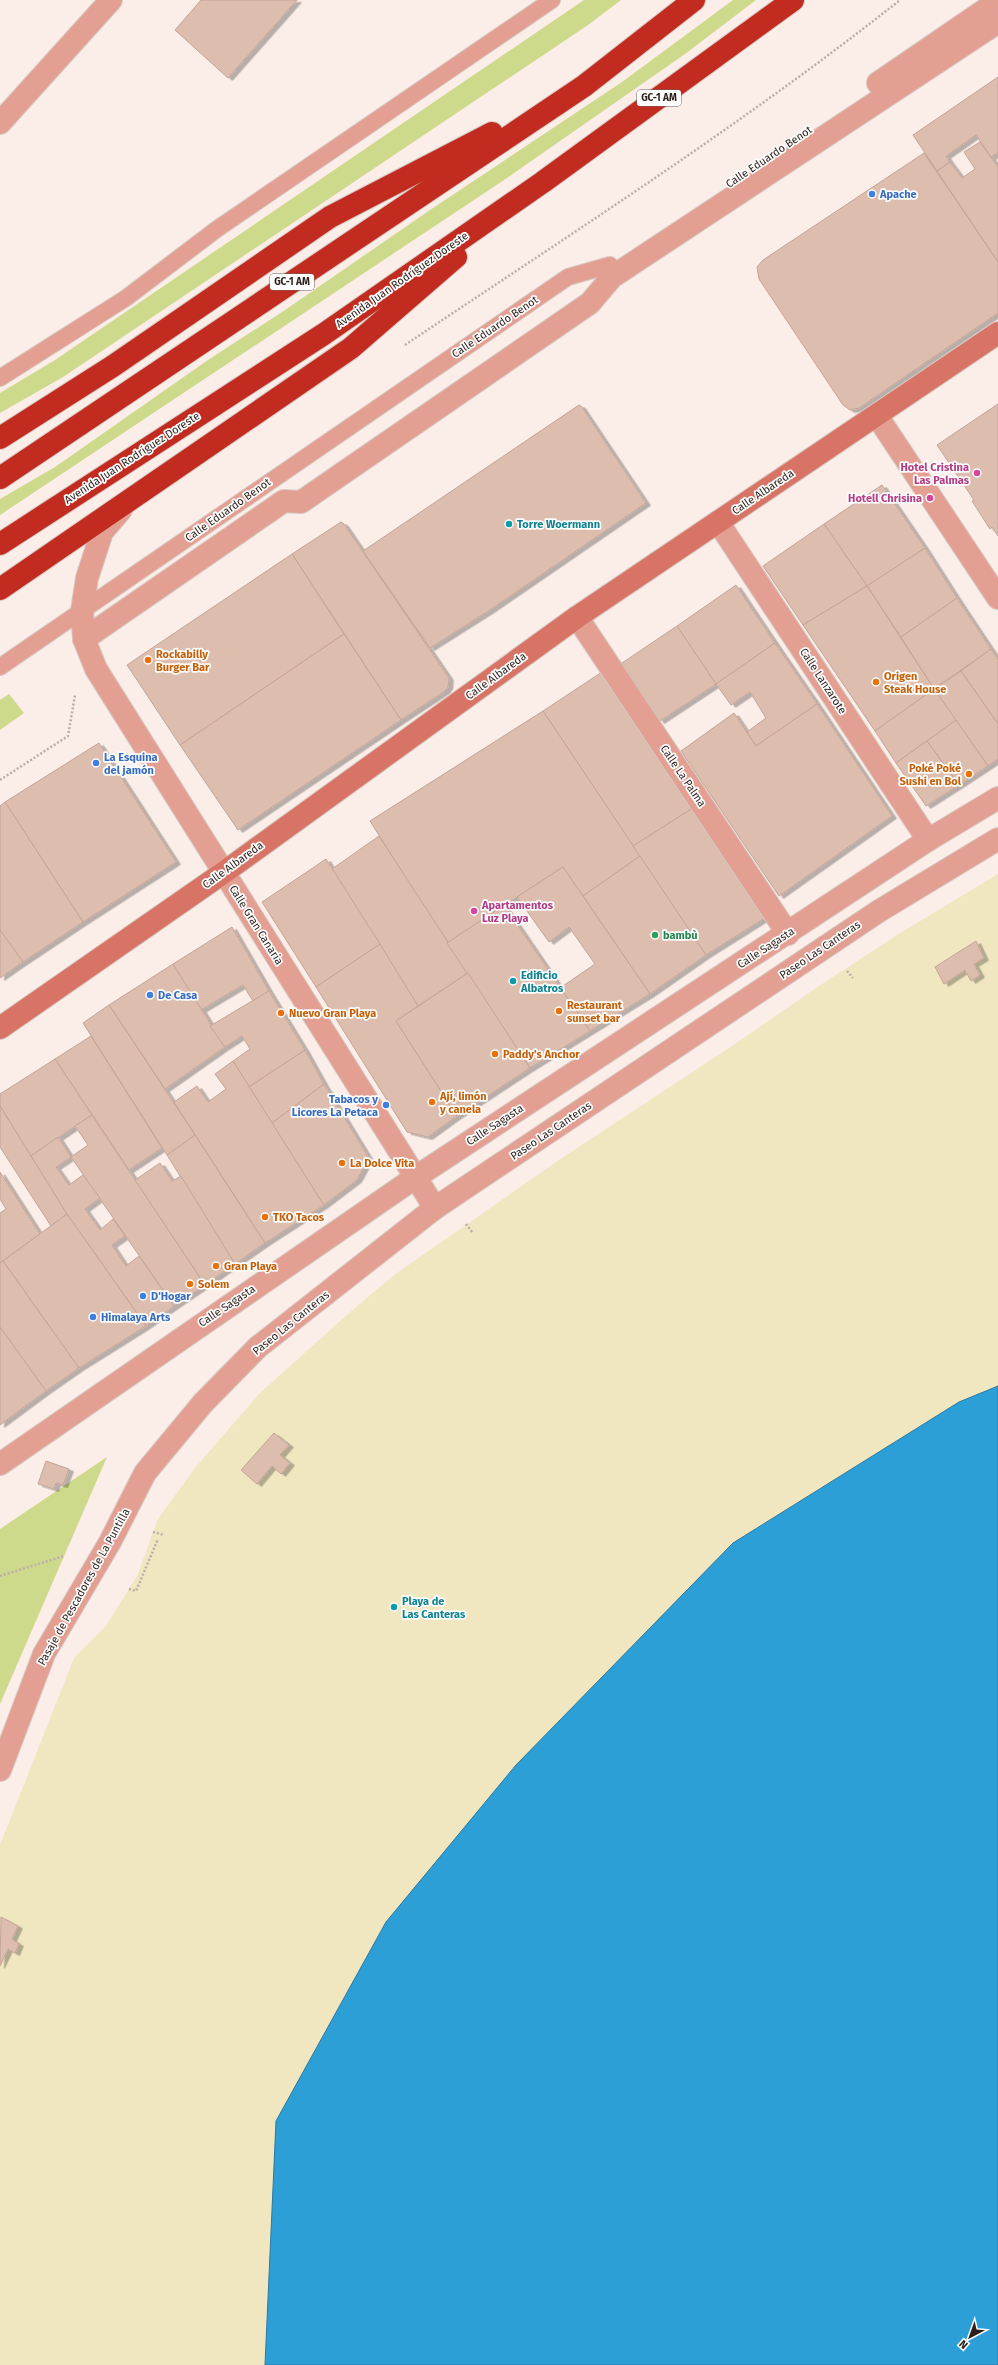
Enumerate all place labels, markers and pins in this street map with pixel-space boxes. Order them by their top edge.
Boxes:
place label: Apache [879,188,917,201]
marker: Apache [867,189,877,199]
place label: Hotel Cristina Las Palmas [901,461,970,487]
marker: Hotel Cristina Las Palmas [972,468,982,478]
place label: Hotell Chrisina [848,492,922,505]
marker: Hotell Chrisina [925,493,935,503]
place label: Torre Woermann [517,518,600,531]
marker: Torre Woermann [504,519,514,529]
place label: Rockabilly Burger Bar [156,648,210,674]
marker: Rockabilly Burger Bar [143,655,153,665]
place label: Origen Steak House [884,670,946,696]
marker: Origen Steak House [871,677,881,687]
place label: La Esquina del jamón [104,751,158,777]
marker: La Esquina del jamón [91,758,101,768]
place label: Poké Poké Sushi en Bol [900,762,962,788]
marker: Poké Poké Sushi en Bol [964,769,974,779]
place label: Apartamentos Luz Playa [481,899,554,925]
marker: Apartamentos Luz Playa [469,906,479,916]
place label: bambù [663,929,698,942]
marker: bambù [650,930,660,940]
place label: Edificio Albatros [520,969,564,995]
marker: Edificio Albatros [508,976,518,986]
place label: De Casa [158,989,197,1002]
marker: De Casa [145,990,155,1000]
place label: Restaurant sunset bar [567,999,623,1025]
marker: Restaurant sunset bar [554,1006,564,1016]
place label: Nuevo Gran Playa [289,1007,376,1020]
marker: Nuevo Gran Playa [276,1008,286,1018]
place label: Paddy’s Anchor [503,1048,580,1061]
marker: Paddy’s Anchor [490,1049,500,1059]
place label: Ají, limón y canela [439,1090,487,1116]
place label: Tabacos y Licores La Petaca [292,1093,378,1119]
marker: Ají, limón y canela [427,1097,437,1107]
marker: Tabacos y Licores La Petaca [381,1100,391,1110]
place label: La Dolce Vita [350,1157,414,1170]
marker: La Dolce Vita [337,1158,347,1168]
place label: TKO Tacos [273,1211,325,1224]
marker: TKO Tacos [260,1212,270,1222]
place label: Gran Playa [224,1260,277,1273]
marker: Gran Playa [211,1261,221,1271]
place label: Solem [198,1278,229,1291]
marker: Solem [185,1279,195,1289]
place label: D'Hogar [151,1290,191,1303]
marker: D'Hogar [138,1291,148,1301]
place label: Himalaya Arts [101,1311,171,1324]
marker: Himalaya Arts [88,1312,98,1322]
place label: Playa de Las Canteras [402,1595,466,1621]
marker: Playa de Las Canteras [389,1602,399,1612]

